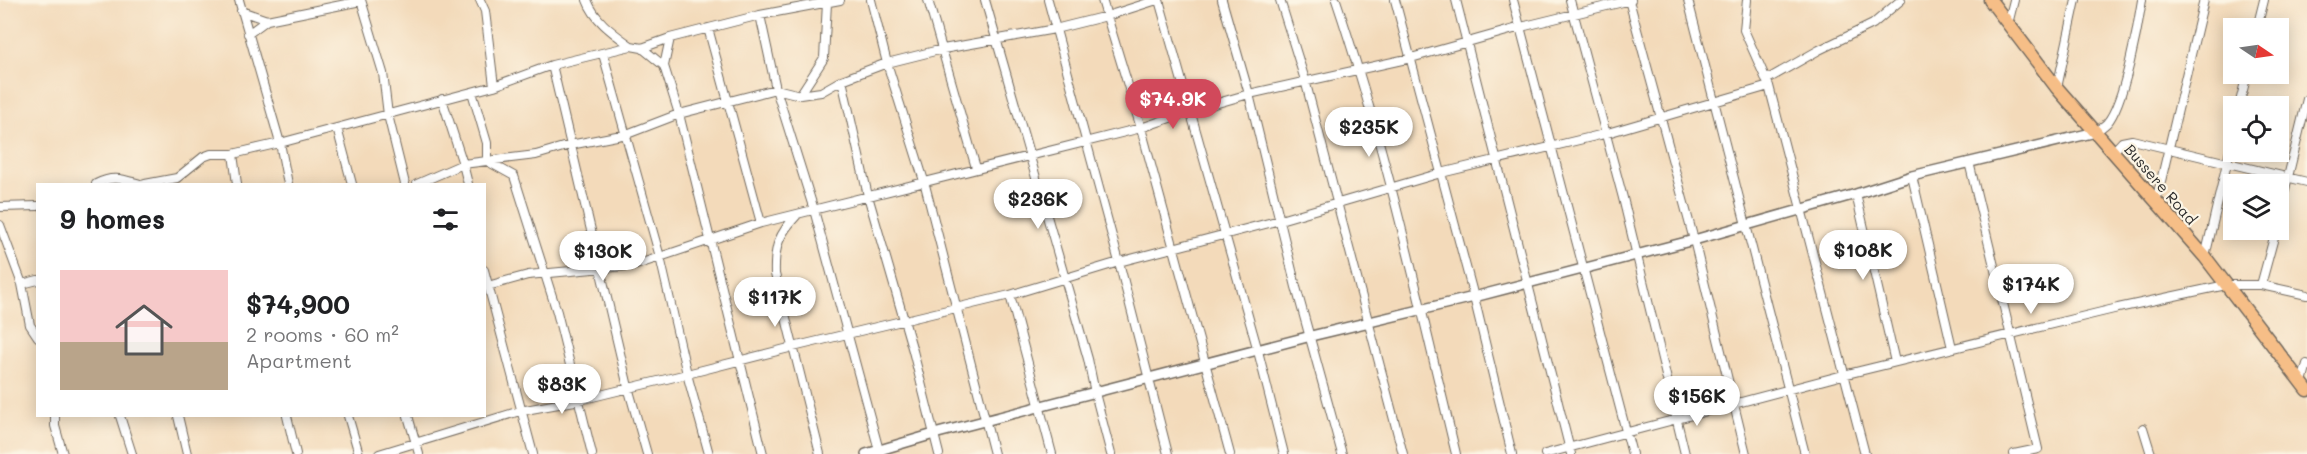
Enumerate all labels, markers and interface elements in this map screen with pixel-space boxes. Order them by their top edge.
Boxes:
north arrow [2223,18,2289,84]
map controls [2223,18,2289,240]
pin: $74.9K [1124,79,1222,130]
text: $74.9K [1139,85,1207,111]
button: locate [2223,96,2289,162]
pin: $235K [1327,107,1411,158]
text: $235K [1339,113,1399,139]
street label: Bussere Road [2121,140,2201,228]
button: layers [2223,174,2289,240]
pin: $236K [996,179,1080,230]
text: $236K [1008,185,1068,211]
text: 9 homes [60,202,165,236]
icon: filters [429,203,462,236]
pin: $108K [1821,230,1905,281]
pin: $130K [561,231,645,282]
text: $108K [1833,236,1893,262]
text: $130K [573,237,633,263]
pin: $174K [1989,264,2073,315]
text: $174K [2002,270,2060,296]
pin: $117K [733,277,817,328]
text: $117K [748,283,802,309]
text: $74,900 [246,287,350,321]
icon: home [108,294,180,366]
text: 2 rooms · 60 m² [246,321,399,347]
text: Apartment [246,347,352,373]
pin: $83K [526,364,598,415]
text: $83K [537,370,587,396]
pin: $156K [1655,376,1739,427]
text: $156K [1668,382,1726,408]

